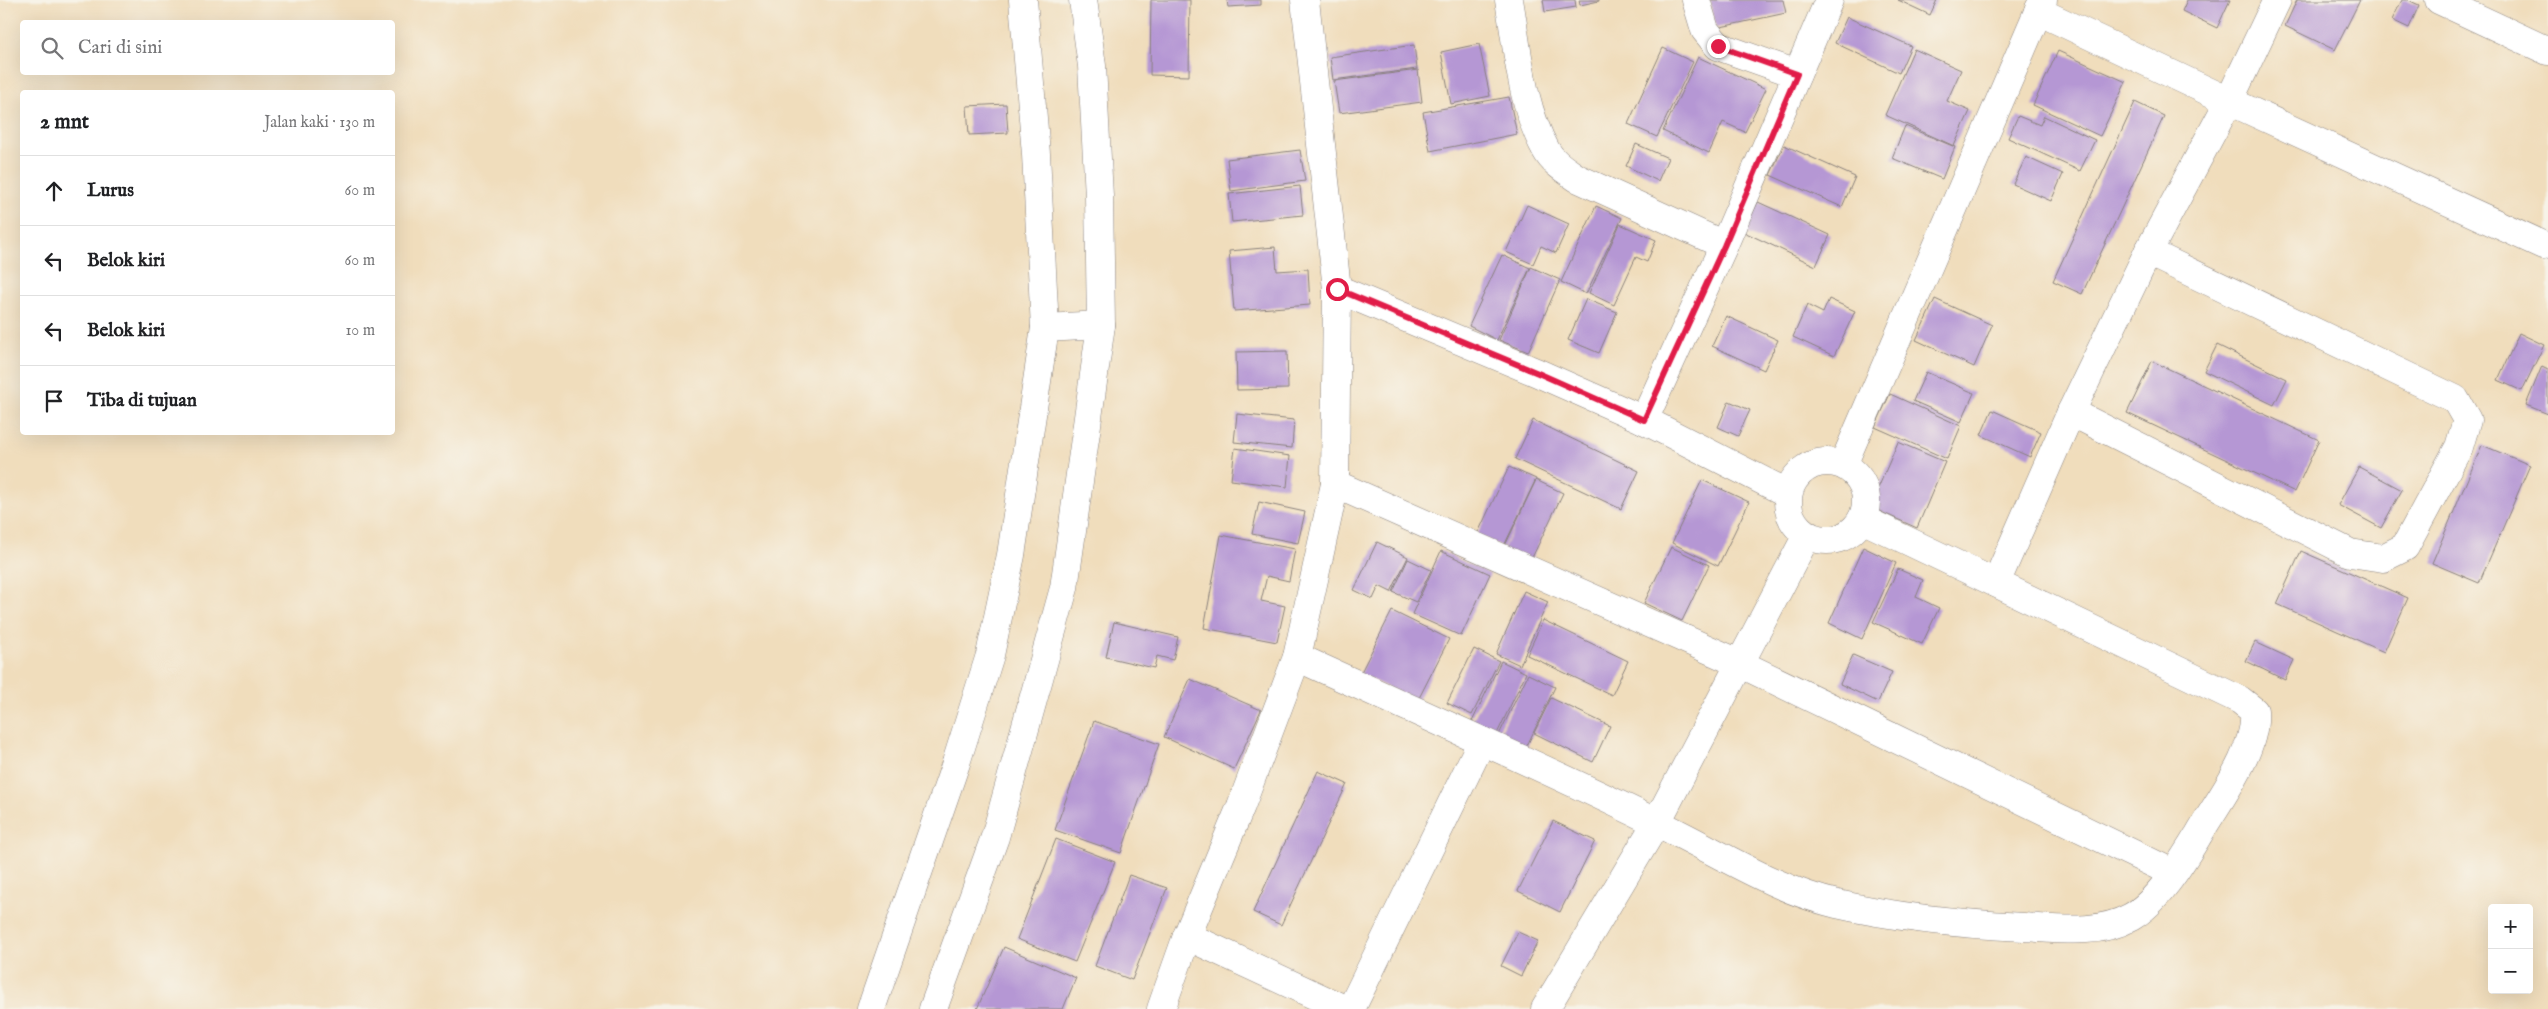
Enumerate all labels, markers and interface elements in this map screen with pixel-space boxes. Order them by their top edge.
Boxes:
search box [20,20,395,75]
icon: search [38,34,66,62]
route end [1707,35,1730,58]
text: Cari di sini [78,36,162,60]
text: 2 mnt [40,109,89,136]
text: Jalan kaki · 130 m [264,113,375,133]
icon: ahead [40,177,68,205]
text: Lurus [87,179,134,203]
text: 60 m [345,181,375,201]
icon: left [40,247,68,275]
text: Belok kiri [87,249,165,273]
text: 60 m [345,251,375,271]
route start [1326,278,1349,301]
icon: left [40,317,68,345]
text: Belok kiri [87,319,165,343]
text: 10 m [345,321,375,341]
icon: arrive [40,387,68,415]
text: Tiba di tujuan [87,389,197,413]
map controls [2488,904,2533,994]
button: + [2488,904,2533,949]
button: − [2488,949,2533,994]

